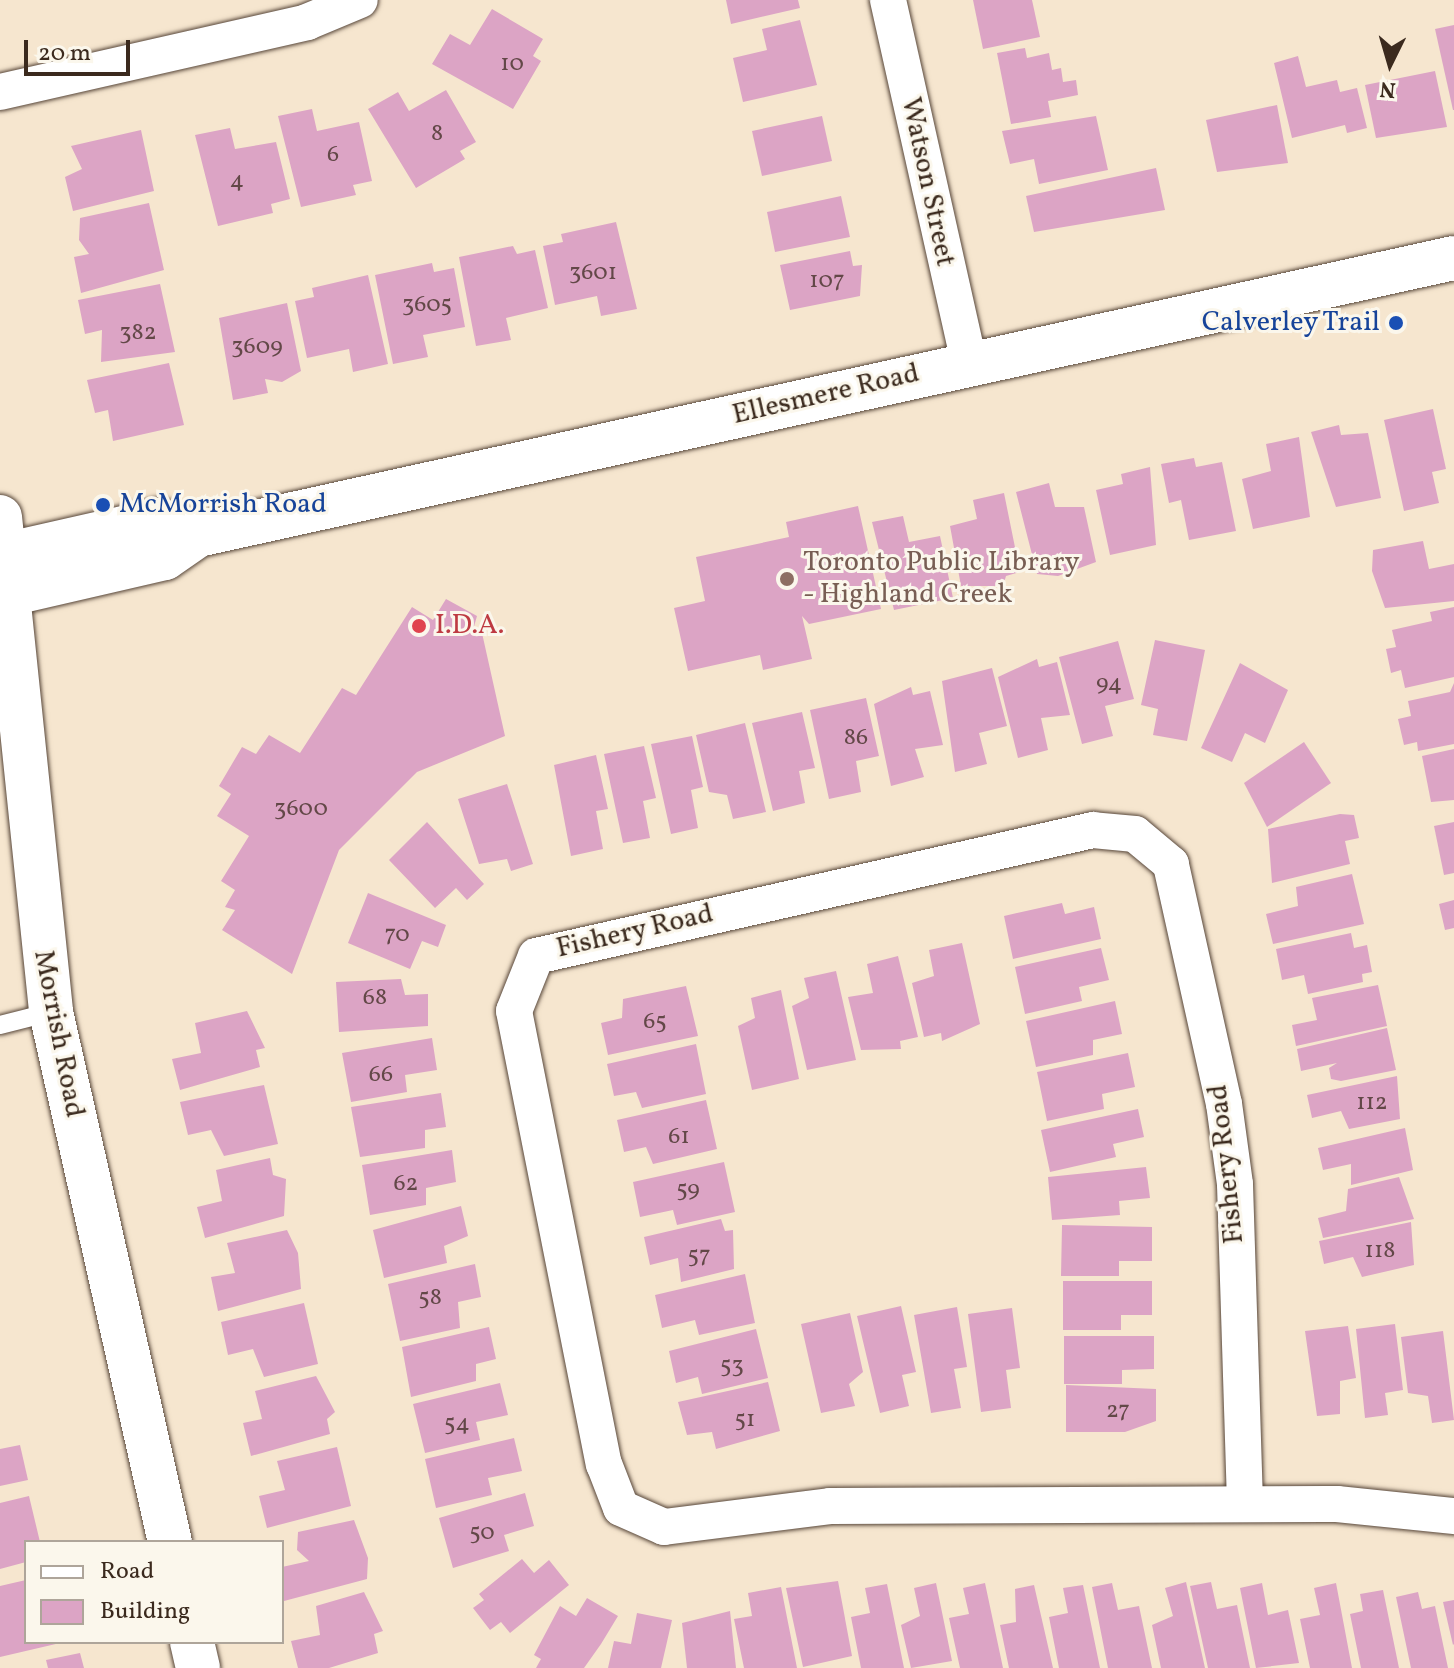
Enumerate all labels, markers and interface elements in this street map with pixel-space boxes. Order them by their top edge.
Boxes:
scale bar [28,24,134,74]
north arrow [1350,24,1430,104]
text: 20 m [38,37,91,71]
house number: 10 [500,51,524,79]
text: N [1379,72,1397,105]
street label: Watson Street [893,94,961,270]
house number: 8 [431,121,443,149]
house number: 6 [327,142,339,170]
house number: 4 [230,168,244,196]
house number: 3601 [569,260,617,288]
house number: 107 [809,268,845,296]
house number: 3605 [402,292,452,320]
place label: Calverley Trail [1200,306,1380,340]
marker: Calverley Trail [1387,314,1405,332]
house number: 382 [119,320,157,348]
house number: 3609 [231,334,283,362]
street label: Ellesmere Road [729,357,923,433]
place label: McMorrish Road [119,488,327,522]
marker: McMorrish Road [94,496,112,514]
place label: Toronto Public Library - Highland Creek [803,546,1080,612]
marker: Toronto Public Library - Highland Creek [778,570,796,588]
place label: I.D.A. [435,609,504,643]
marker: I.D.A. [410,617,428,635]
house number: 94 [1096,671,1122,699]
house number: 86 [844,725,868,753]
house number: 3600 [274,796,328,824]
street label: Fishery Road [553,898,717,966]
house number: 70 [384,922,410,950]
street label: Morrish Road [25,947,91,1121]
house number: 68 [363,985,387,1013]
house number: 65 [643,1009,667,1037]
house number: 66 [369,1062,393,1090]
street label: Fishery Road [1202,1082,1252,1246]
house number: 112 [1356,1090,1388,1118]
house number: 61 [668,1124,690,1152]
house number: 62 [393,1171,419,1199]
house number: 59 [676,1177,700,1205]
house number: 118 [1365,1238,1395,1266]
house number: 57 [687,1243,711,1271]
house number: 58 [418,1285,442,1313]
house number: 53 [720,1353,744,1381]
house number: 27 [1106,1398,1130,1426]
house number: 51 [735,1407,755,1435]
house number: 54 [444,1411,470,1439]
house number: 50 [469,1520,495,1548]
legend [24,1540,284,1644]
text: Road [100,1555,154,1589]
text: Building [100,1595,190,1629]

